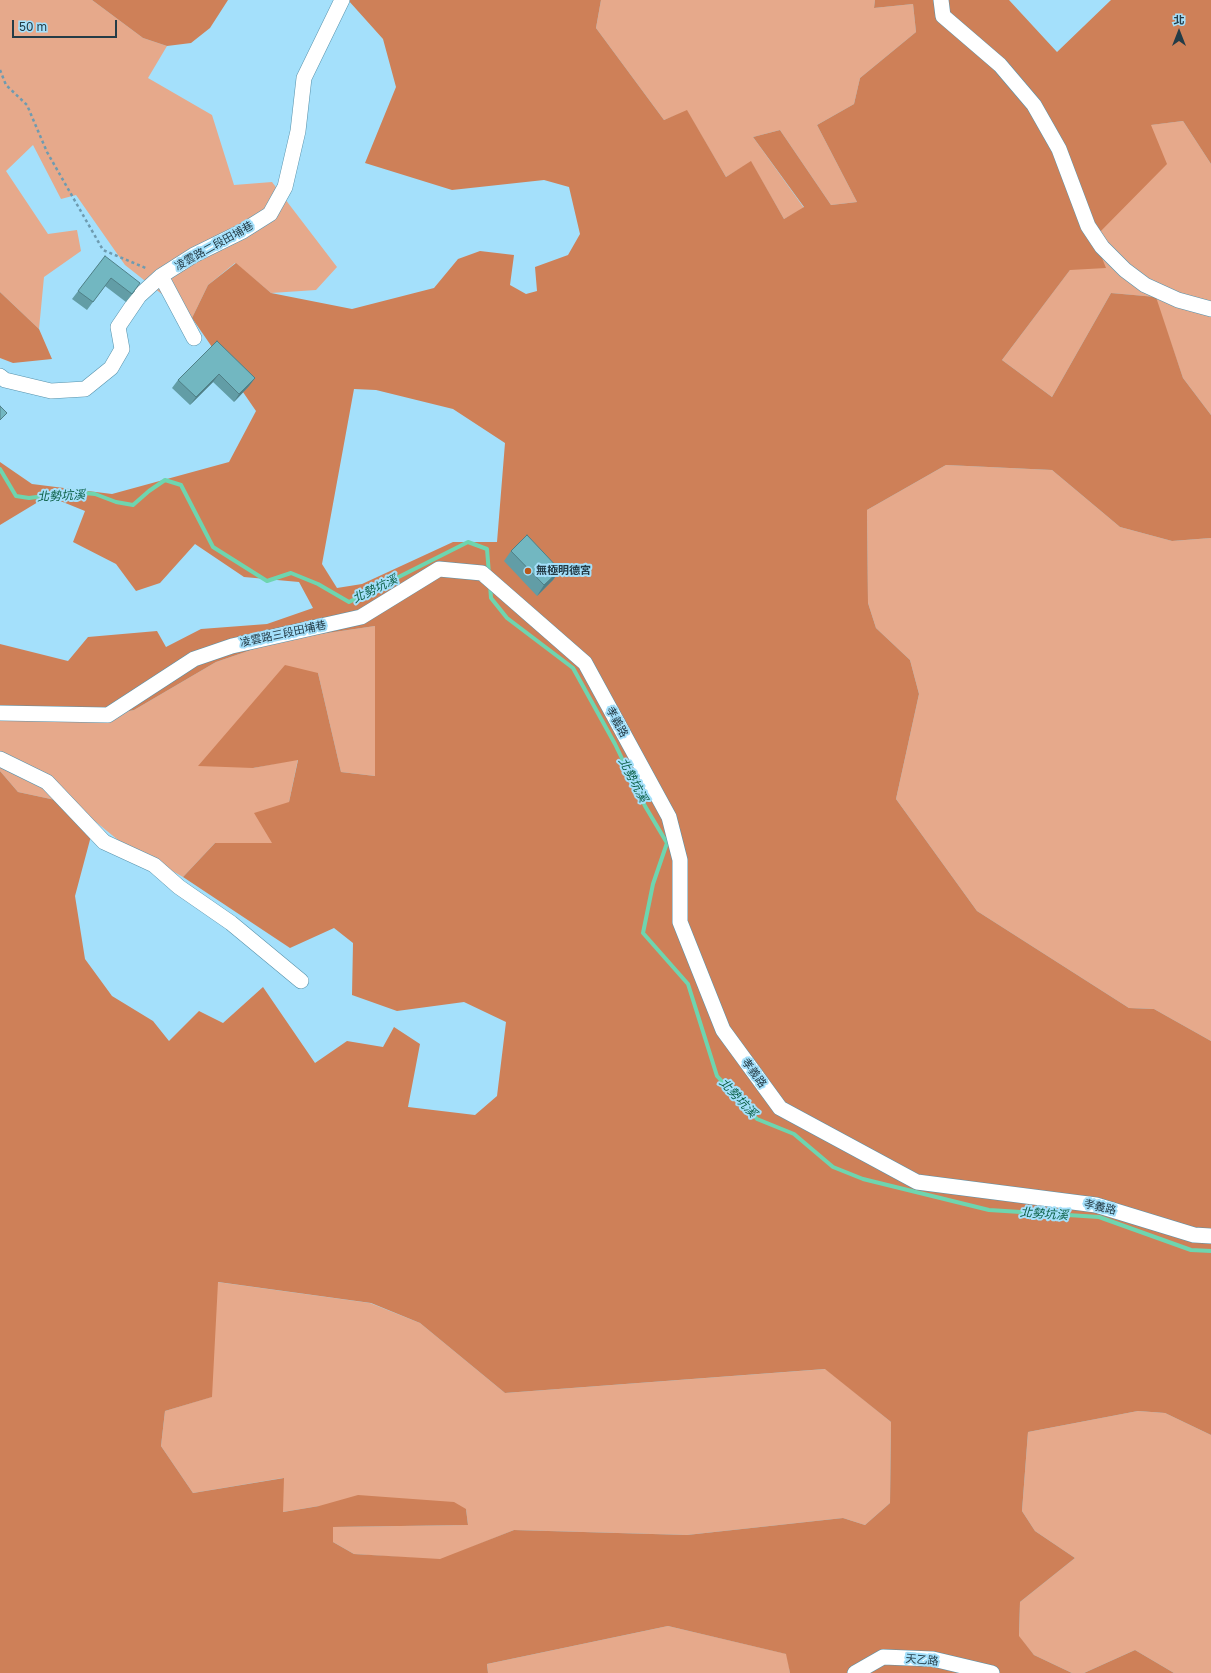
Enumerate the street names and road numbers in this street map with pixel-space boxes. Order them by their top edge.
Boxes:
street label: 凌雲路二段田埔巷 [172,219,256,273]
street label: 凌雲路三段田埔巷 [239,618,327,650]
street label: 孝義路 [603,704,631,740]
street label: 孝義路 [739,1056,769,1090]
street label: 孝義路 [1082,1197,1118,1217]
street label: 天乙路 [905,1652,939,1668]

